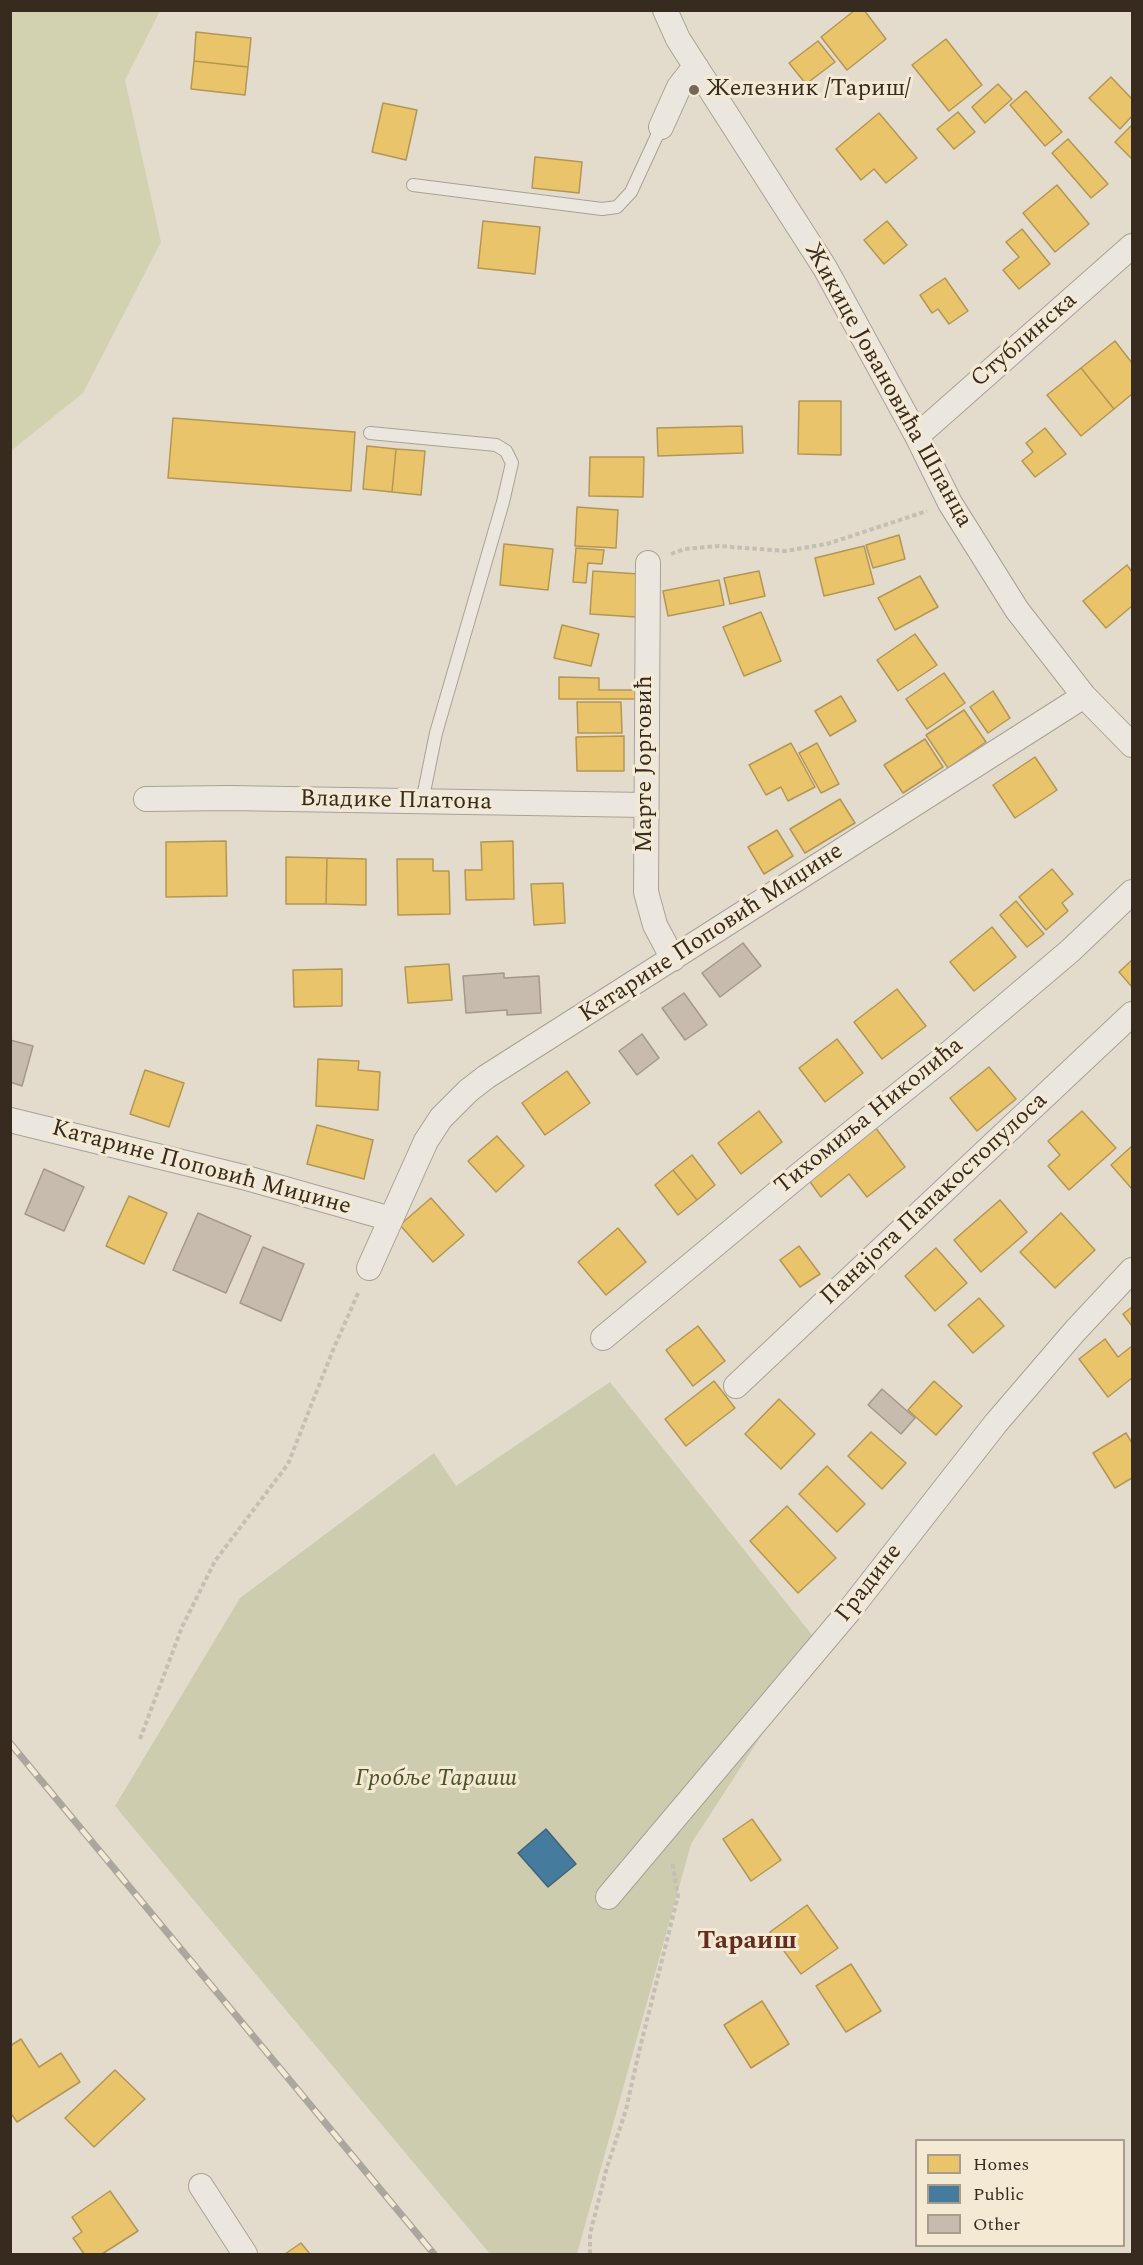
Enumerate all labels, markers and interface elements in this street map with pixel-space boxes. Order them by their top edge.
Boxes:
place label: Железник /Тариш/ [706,76,911,104]
marker: Железник /Тариш/ [687,83,701,97]
street label: Жикице Јовановића Шпанца [797,239,977,533]
street label: Стублинска [966,287,1084,395]
street label: Марте Јорговић [632,675,660,853]
street label: Владике Платона [300,786,492,818]
street label: Катарине Поповић Миџине [575,838,849,1030]
street label: Тихомиља Николића [770,1032,970,1202]
street label: Панајота Папакостопулоса [816,1087,1054,1313]
street label: Катарине Поповић Миџине [48,1115,354,1223]
street label: Градине [830,1539,910,1629]
park label: Гробље Тараиш [355,1766,517,1794]
district label: Тараиш [697,1927,797,1959]
legend [915,2139,1125,2247]
text: Homes [973,2151,1029,2178]
text: Public [973,2181,1024,2208]
text: Other [973,2211,1020,2238]

